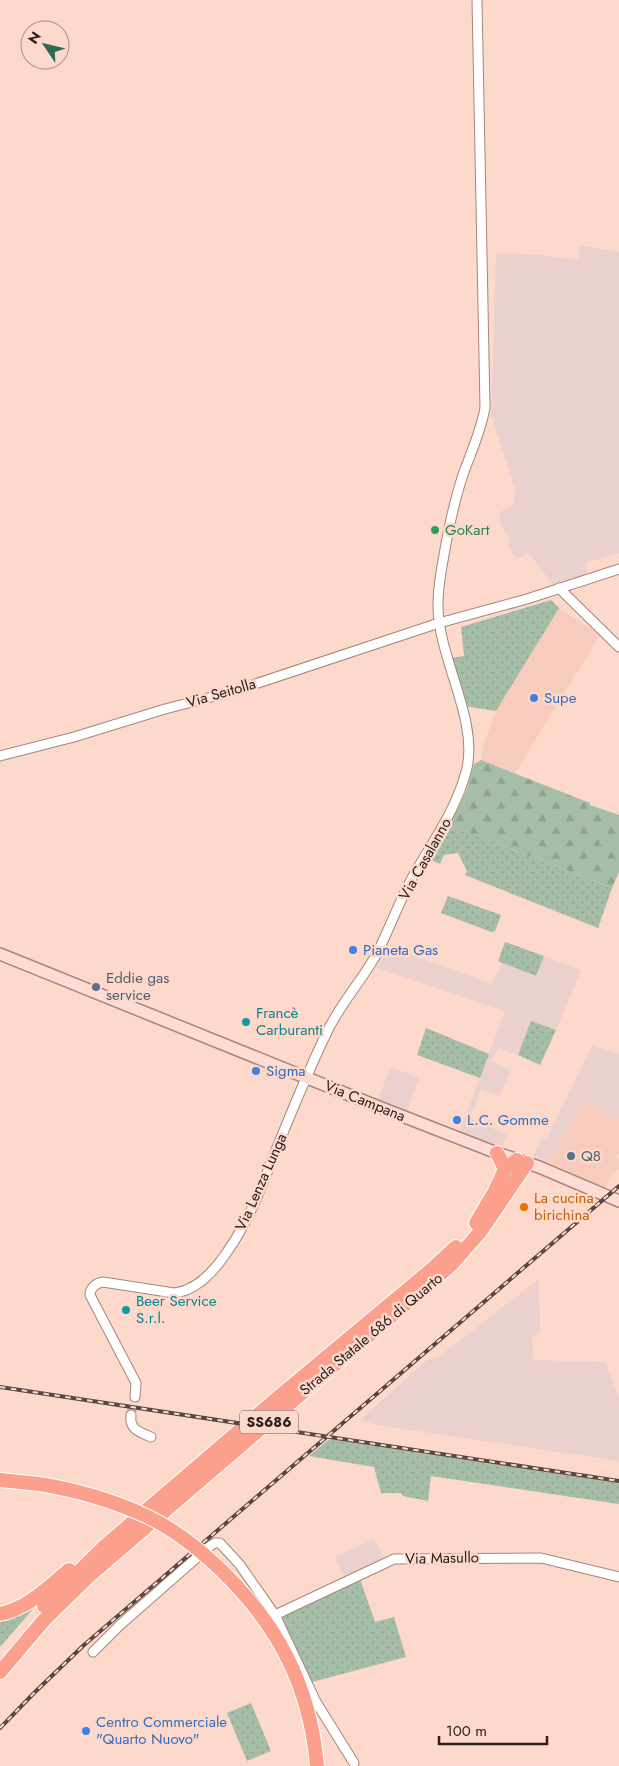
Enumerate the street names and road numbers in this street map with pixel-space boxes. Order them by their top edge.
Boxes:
street label: Via Seitolla [184,673,258,713]
street label: Via Casalanno [393,814,457,904]
street label: Via Campana [321,1075,409,1127]
street label: Via Lenza Lunga [230,1130,292,1234]
street label: Strada Statale 686 di Quarto [295,1267,447,1401]
road number: SS686 [240,1410,298,1434]
street label: Via Masullo [405,1546,479,1570]

